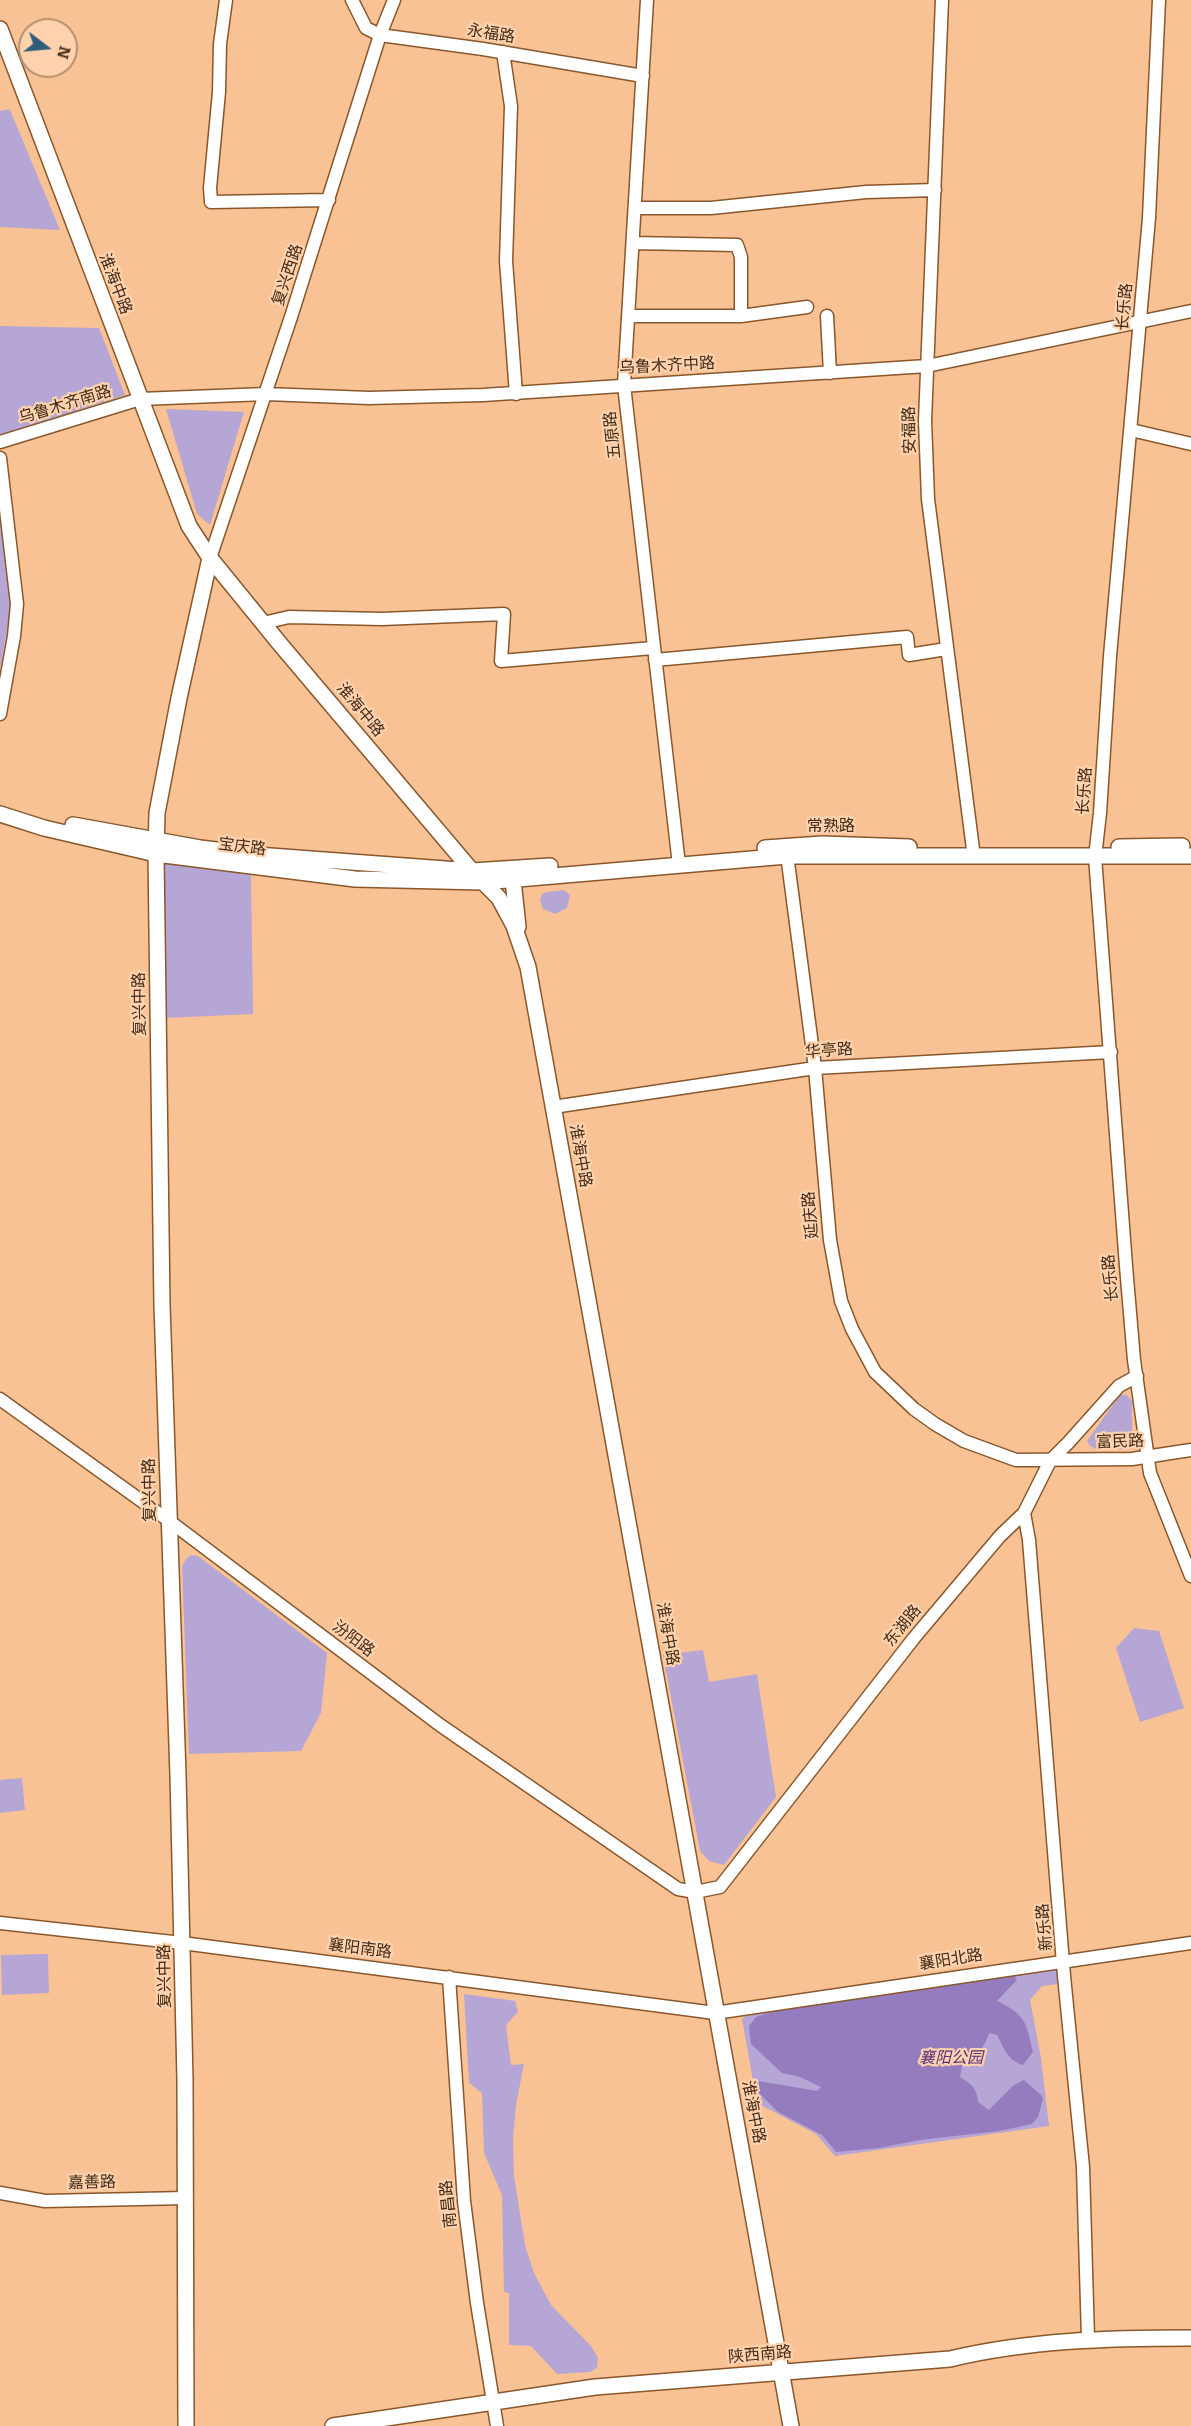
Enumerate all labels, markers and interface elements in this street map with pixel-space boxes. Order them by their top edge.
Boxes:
north arrow [18,18,78,78]
street label: 永福路 [466,21,516,47]
text: N [53,44,75,61]
street label: 复兴西路 [269,242,307,308]
street label: 淮海中路 [95,251,135,317]
street label: 长乐路 [1113,282,1137,332]
street label: 乌鲁木齐中路 [619,354,715,378]
street label: 乌鲁木齐南路 [16,382,114,428]
street label: 安福路 [900,406,920,454]
street label: 五原路 [601,410,625,460]
street label: 淮海中路 [332,679,388,741]
street label: 长乐路 [1074,766,1096,816]
street label: 常熟路 [807,817,855,837]
street label: 宝庆路 [217,835,267,859]
street label: 复兴中路 [130,972,150,1036]
street label: 华亭路 [804,1040,854,1062]
street label: 淮海中路 [565,1123,595,1189]
street label: 延庆路 [799,1190,823,1240]
street label: 长乐路 [1099,1253,1123,1303]
street label: 富民路 [1096,1432,1144,1452]
street label: 复兴中路 [140,1458,160,1522]
street label: 淮海中路 [652,1601,682,1667]
street label: 东湖路 [880,1601,926,1651]
street label: 汾阳路 [328,1617,378,1661]
street label: 新乐路 [1033,1902,1057,1952]
street label: 襄阳南路 [327,1936,393,1962]
street label: 复兴中路 [155,1944,175,2008]
street label: 襄阳北路 [918,1946,984,1974]
park label: 襄阳公园 [919,2049,983,2069]
street label: 淮海中路 [737,2079,769,2145]
street label: 嘉善路 [68,2173,116,2193]
street label: 南昌路 [437,2179,461,2229]
street label: 陕西南路 [727,2343,793,2367]

